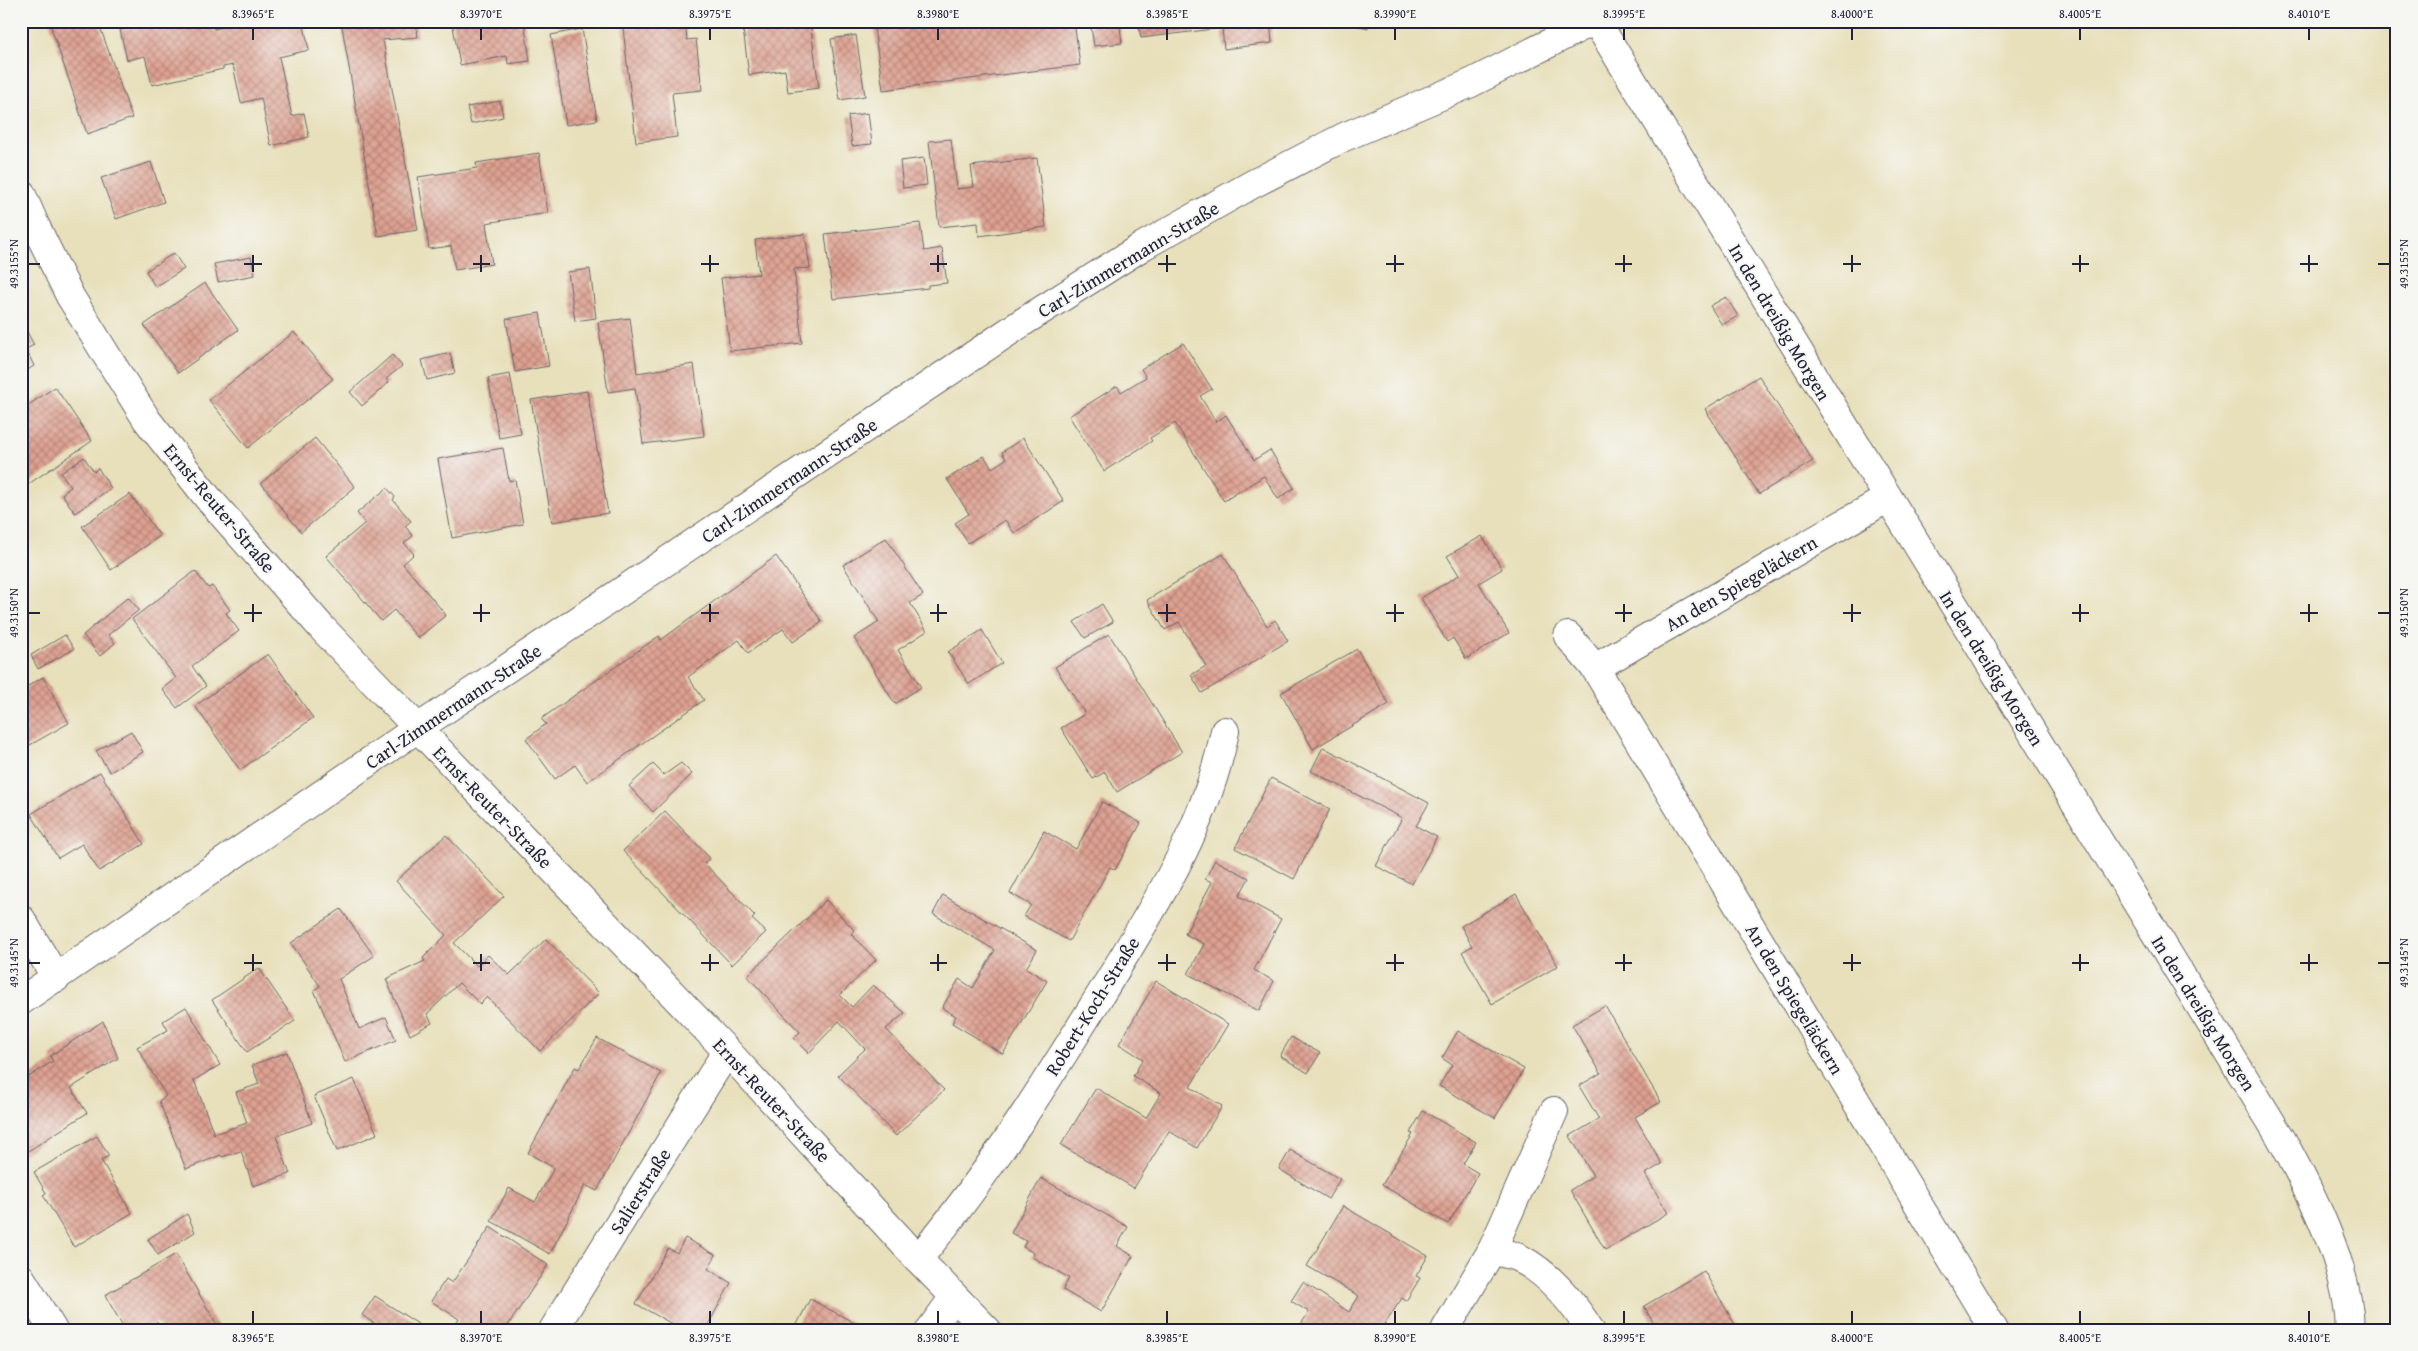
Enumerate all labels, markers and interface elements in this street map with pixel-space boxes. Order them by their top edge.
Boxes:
text: 8.3965°E [232,5,274,22]
text: 8.3970°E [460,5,502,22]
text: 8.3975°E [689,5,731,22]
text: 8.3980°E [917,5,959,22]
text: 8.3985°E [1146,5,1188,22]
text: 8.3990°E [1374,5,1416,22]
text: 8.3995°E [1603,5,1645,22]
text: 8.4000°E [1831,5,1873,22]
text: 8.4005°E [2059,5,2101,22]
text: 8.4010°E [2288,5,2330,22]
street label: Carl-Zimmermann-Straße [1032,194,1224,324]
street label: In den dreißig Morgen [1722,238,1838,406]
text: 49.3155°N [5,239,22,289]
text: 49.3155°N [2395,239,2412,289]
street label: Carl-Zimmermann-Straße [695,410,883,550]
street label: Ernst-Reuter-Straße [157,437,283,579]
street label: An den Spiegeläckern [1660,528,1823,638]
street label: In den dreißig Morgen [1933,585,2051,752]
text: 49.3150°N [5,588,22,638]
text: 49.3150°N [2395,588,2412,638]
street label: Carl-Zimmermann-Straße [359,636,547,776]
street label: Ernst-Reuter-Straße [427,739,559,875]
street label: An den Spiegeläckern [1739,918,1851,1080]
street label: In den dreißig Morgen [2145,930,2263,1097]
street label: Robert-Koch-Straße [1038,931,1146,1081]
text: 49.3145°N [5,938,22,988]
text: 49.3145°N [2395,938,2412,988]
street label: Ernst-Reuter-Straße [707,1031,837,1169]
street label: Salierstraße [603,1143,678,1239]
text: 8.3965°E [232,1329,274,1346]
text: 8.3970°E [460,1329,502,1346]
text: 8.3975°E [689,1329,731,1346]
text: 8.3980°E [917,1329,959,1346]
text: 8.3985°E [1146,1329,1188,1346]
text: 8.3990°E [1374,1329,1416,1346]
text: 8.3995°E [1603,1329,1645,1346]
text: 8.4000°E [1831,1329,1873,1346]
text: 8.4005°E [2059,1329,2101,1346]
text: 8.4010°E [2288,1329,2330,1346]

